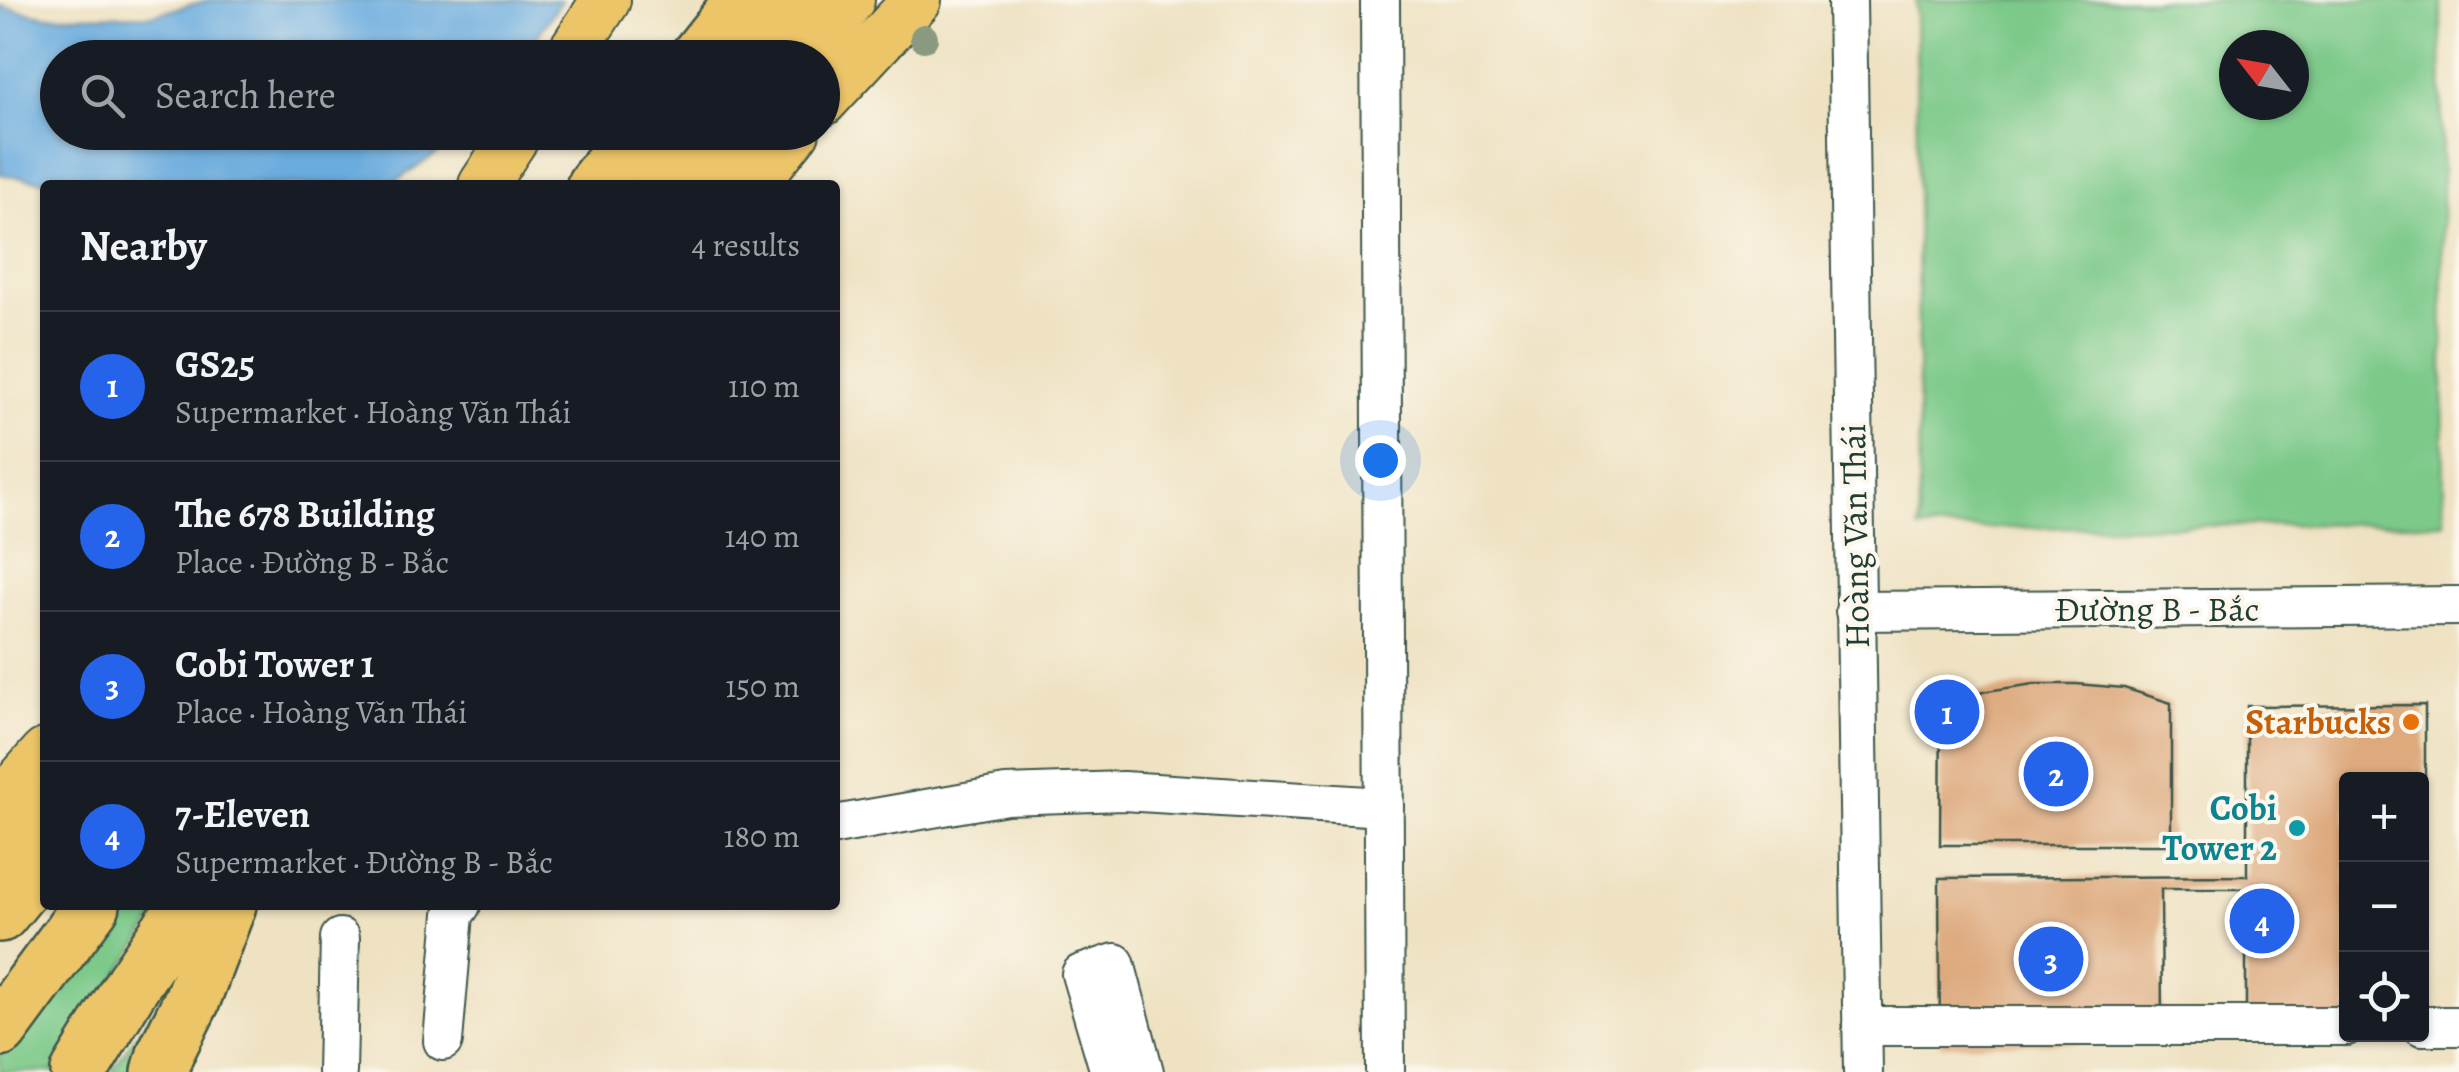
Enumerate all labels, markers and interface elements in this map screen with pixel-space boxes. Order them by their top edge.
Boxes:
north arrow [2219,30,2309,120]
search box [40,40,840,150]
icon: search [75,68,130,123]
text: Search here [155,69,336,121]
text: Nearby [80,217,207,274]
text: 4 results [691,223,800,267]
text: GS25 [175,338,255,390]
text: 1 [107,364,118,408]
text: 110 m [728,364,800,408]
text: Supermarket · Hoàng Văn Thái [175,390,571,434]
street label: Hoàng Văn Thái [1829,423,1881,649]
your location [1355,435,1406,486]
text: The 678 Building [175,488,435,540]
text: 2 [105,514,120,558]
text: 140 m [725,514,800,558]
text: Place · Đường B - Bắc [175,540,449,584]
street label: Đường B - Bắc [2055,585,2259,633]
text: Cobi Tower 1 [175,638,374,690]
text: 3 [106,664,119,708]
text: 150 m [725,664,800,708]
pin: 1 [1914,674,1980,750]
text: Place · Hoàng Văn Thái [175,690,467,734]
place label: Starbucks [2245,698,2391,746]
marker: Starbucks [2400,711,2422,733]
pin: 2 [2024,736,2088,812]
map controls [2339,772,2429,1042]
button: + [2339,772,2429,862]
place label: Cobi Tower 2 [2162,784,2277,872]
text: 7-Eleven [175,788,310,840]
text: 4 [105,814,120,858]
text: 180 m [724,814,800,858]
marker: Cobi Tower 2 [2286,817,2308,839]
text: Supermarket · Đường B - Bắc [175,840,553,884]
button: − [2339,862,2429,952]
pin: 4 [2230,884,2294,958]
pin: 3 [2018,922,2084,996]
button: locate [2339,952,2429,1042]

